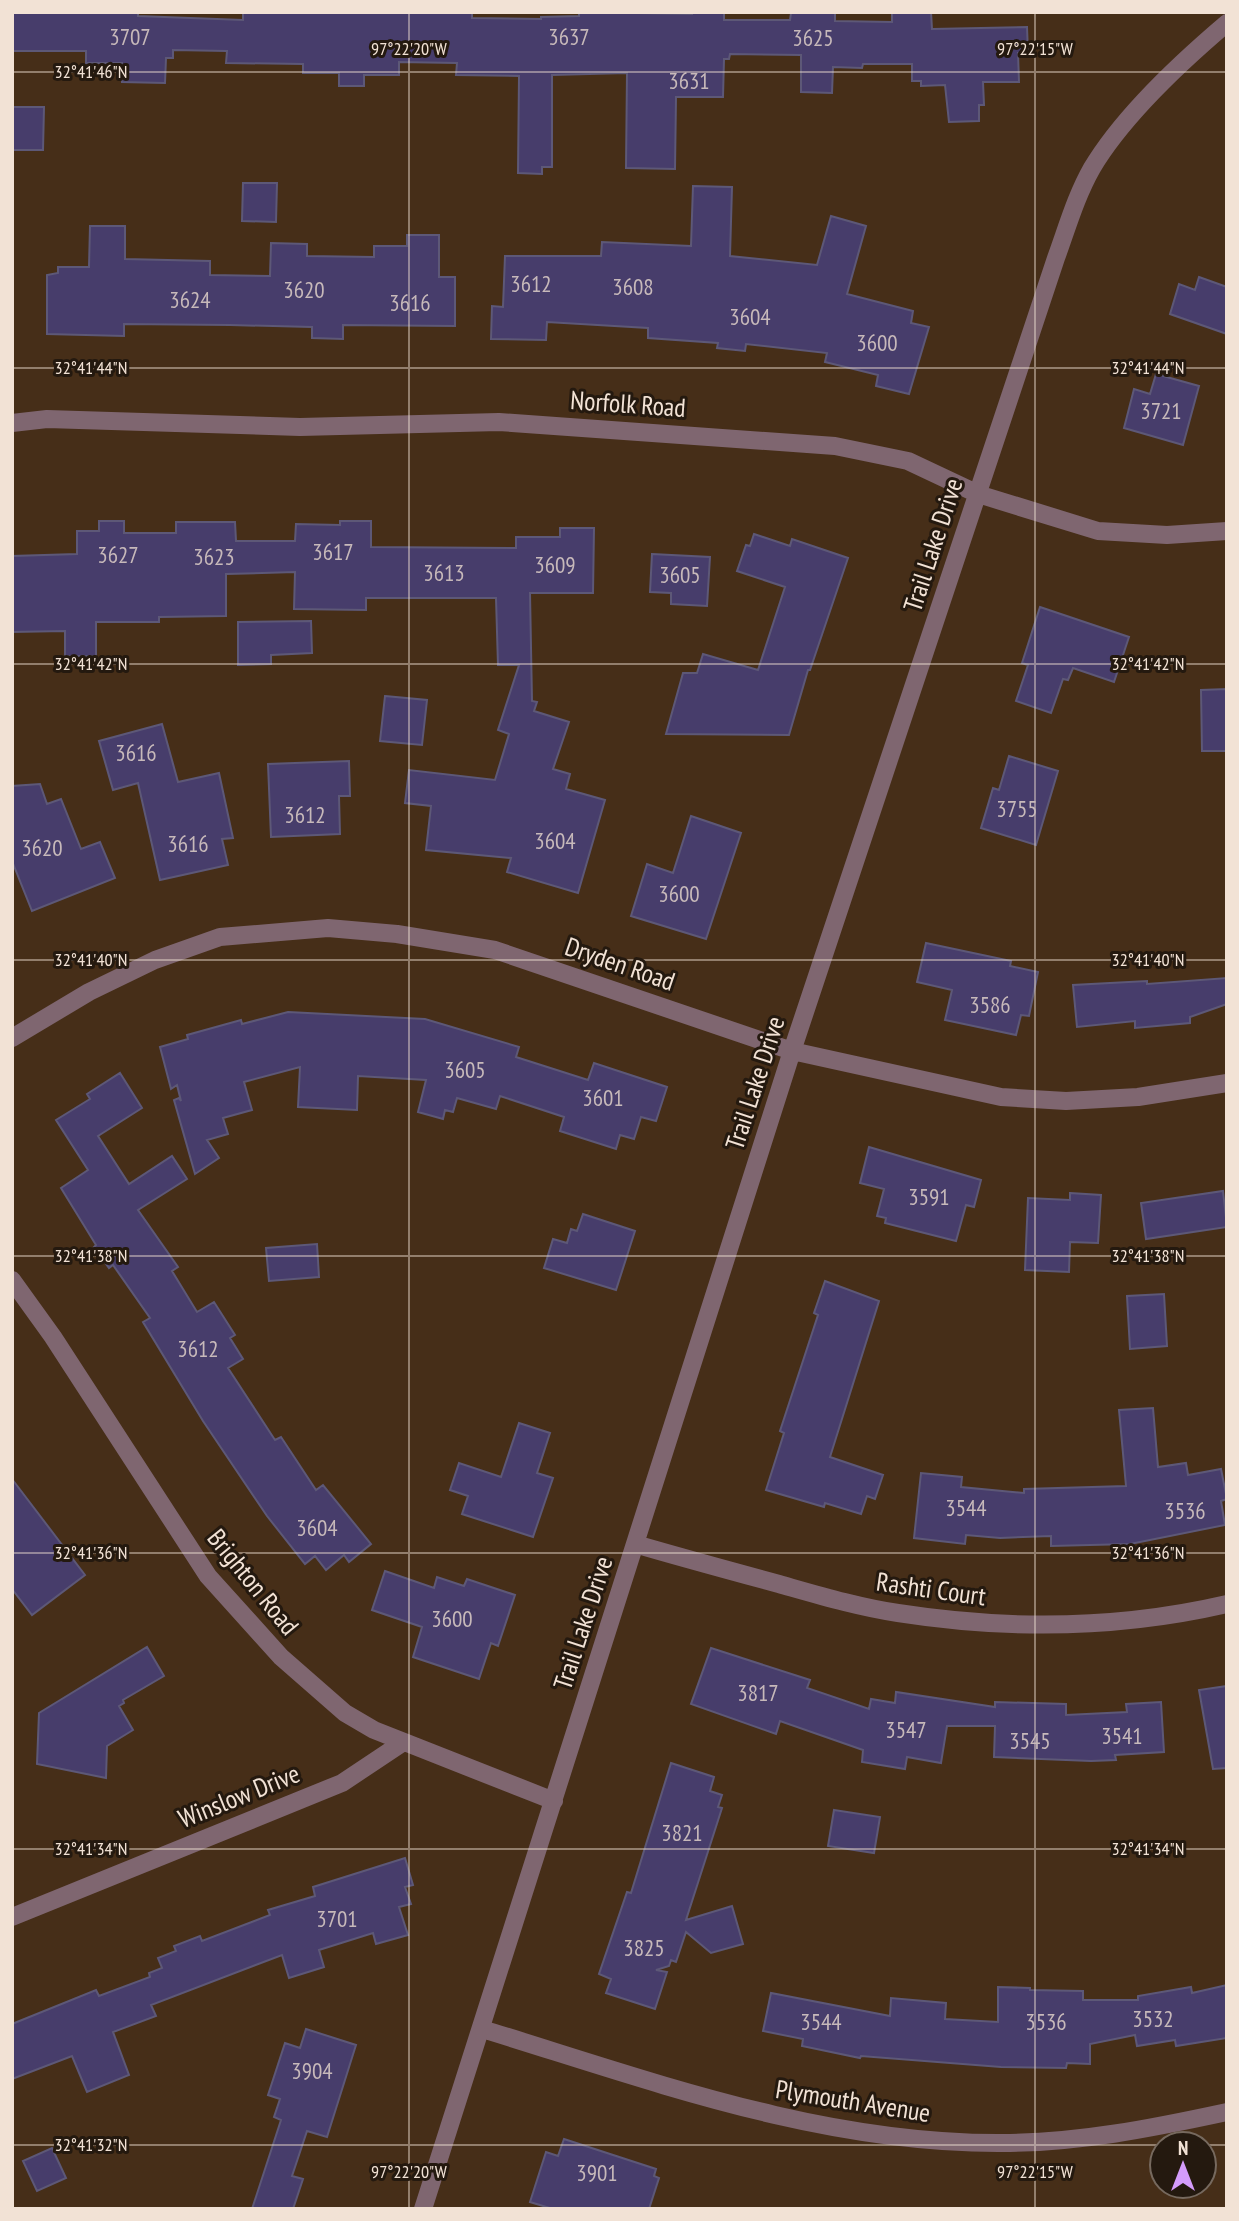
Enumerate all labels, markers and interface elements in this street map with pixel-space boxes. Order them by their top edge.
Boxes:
house number: 3707 [109,22,151,51]
house number: 3637 [548,22,590,51]
house number: 3625 [792,23,834,52]
text: 97°22'20"W [371,37,447,60]
text: 97°22'15"W [997,37,1073,60]
text: 32°41'46"N [55,60,127,83]
house number: 3631 [668,66,710,95]
house number: 3612 [510,269,552,298]
house number: 3608 [612,272,654,301]
house number: 3620 [283,275,325,304]
house number: 3624 [169,285,211,314]
house number: 3616 [389,288,431,317]
house number: 3604 [729,302,771,331]
house number: 3600 [856,328,898,357]
text: 32°41'44"N [55,356,127,379]
text: 32°41'44"N [1112,356,1184,379]
street label: Norfolk Road [569,383,687,424]
house number: 3721 [1140,396,1182,425]
street label: Trail Lake Drive [895,474,970,616]
house number: 3617 [312,537,354,566]
house number: 3627 [97,540,139,569]
house number: 3623 [193,542,235,571]
house number: 3609 [534,550,576,579]
house number: 3613 [423,558,465,587]
house number: 3605 [659,560,701,589]
text: 32°41'42"N [55,652,127,675]
text: 32°41'42"N [1112,652,1184,675]
house number: 3616 [115,738,157,767]
house number: 3755 [996,794,1038,823]
house number: 3612 [284,800,326,829]
house number: 3604 [534,826,576,855]
house number: 3616 [167,829,209,858]
house number: 3620 [21,833,63,862]
house number: 3600 [658,879,700,908]
street label: Dryden Road [561,929,679,998]
text: 32°41'40"N [55,948,127,971]
text: 32°41'40"N [1112,948,1184,971]
house number: 3586 [969,990,1011,1019]
street label: Trail Lake Drive [717,1012,792,1154]
house number: 3605 [444,1055,486,1084]
house number: 3601 [582,1083,624,1112]
house number: 3591 [908,1182,950,1211]
text: 32°41'38"N [55,1244,127,1267]
text: 32°41'38"N [1112,1244,1184,1267]
house number: 3612 [177,1334,219,1363]
house number: 3544 [945,1493,987,1522]
house number: 3536 [1164,1496,1206,1525]
house number: 3604 [296,1513,338,1542]
street label: Brighton Road [201,1522,306,1641]
text: 32°41'36"N [55,1541,127,1564]
text: 32°41'36"N [1112,1541,1184,1564]
street label: Trail Lake Drive [545,1552,620,1694]
street label: Rashti Court [874,1565,988,1612]
house number: 3600 [431,1604,473,1633]
house number: 3817 [737,1678,779,1707]
house number: 3547 [885,1715,927,1744]
house number: 3541 [1101,1721,1143,1750]
house number: 3545 [1009,1726,1051,1755]
street label: Winslow Drive [173,1756,304,1835]
house number: 3821 [661,1818,703,1847]
text: 32°41'34"N [55,1837,127,1860]
text: 32°41'34"N [1112,1837,1184,1860]
house number: 3701 [316,1904,358,1933]
house number: 3825 [623,1933,665,1962]
house number: 3532 [1132,2004,1174,2033]
house number: 3544 [800,2007,842,2036]
house number: 3536 [1025,2007,1067,2036]
house number: 3904 [291,2056,333,2085]
street label: Plymouth Avenue [773,2072,933,2129]
north arrow [1148,2130,1218,2200]
text: 32°41'32"N [55,2133,127,2156]
text: N [1178,2136,1188,2160]
house number: 3901 [576,2158,618,2187]
text: 97°22'20"W [371,2160,447,2183]
text: 97°22'15"W [997,2160,1073,2183]

